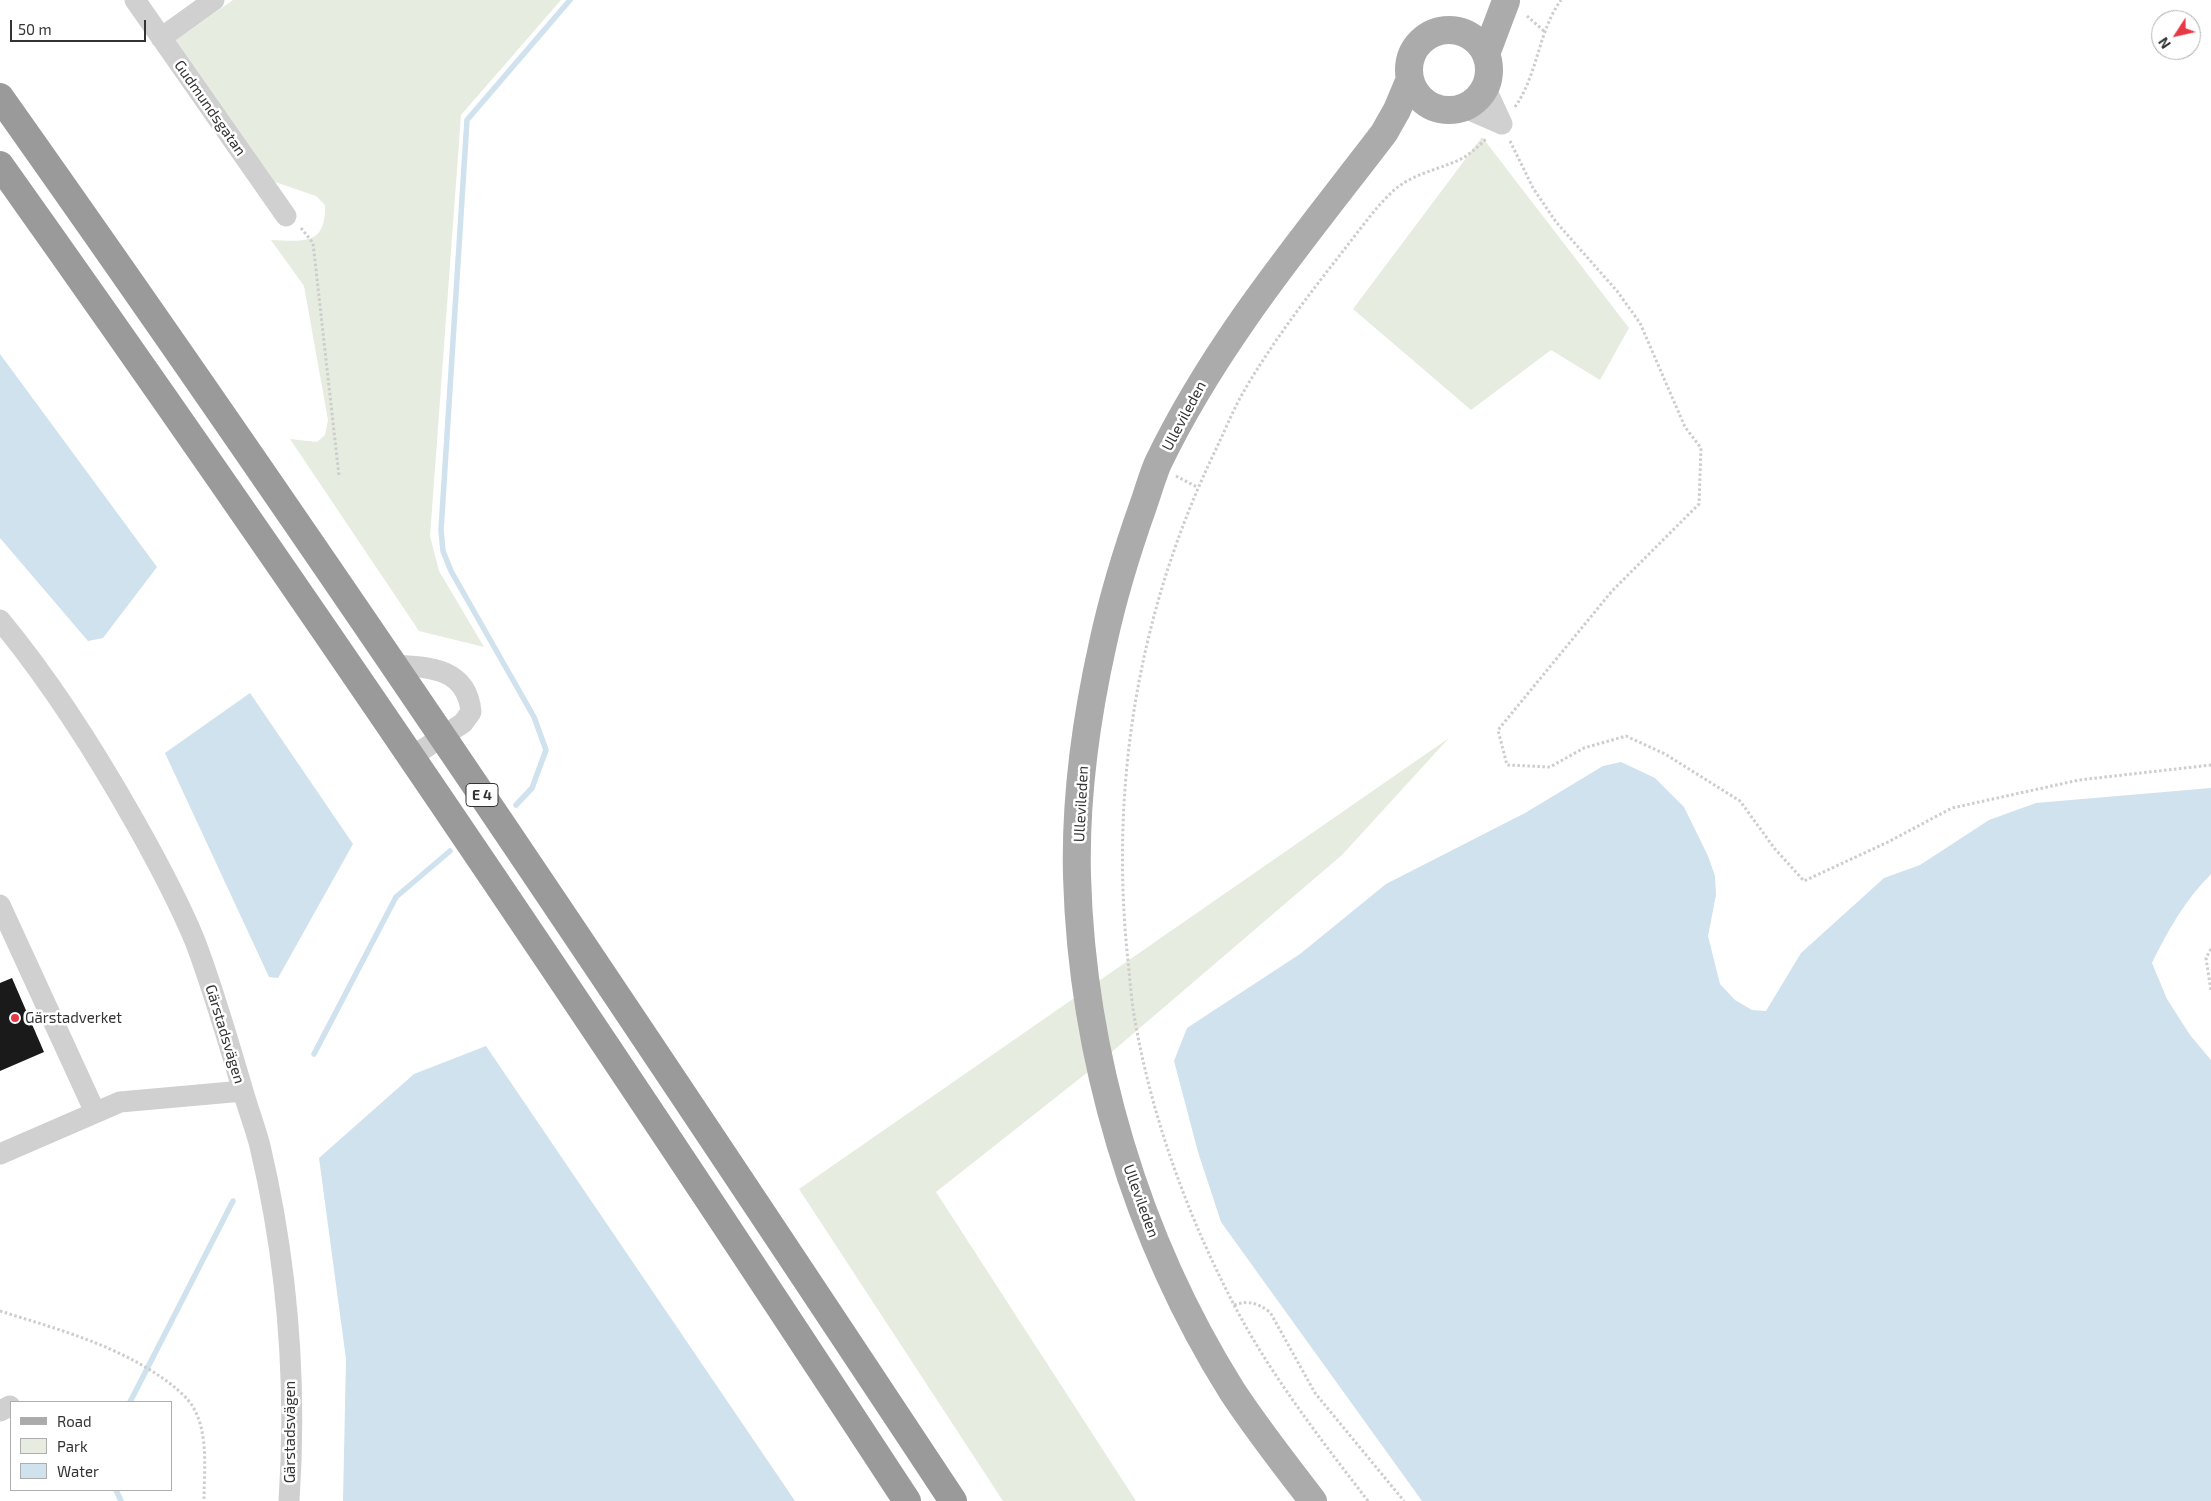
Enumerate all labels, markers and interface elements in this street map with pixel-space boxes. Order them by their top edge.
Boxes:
scale bar [12,10,149,42]
north arrow [2151,10,2201,60]
text: 50 m [18,20,52,38]
text: N [2154,34,2174,52]
street label: Gudmundsgatan [170,57,250,159]
street label: Ullevileden [1158,378,1210,454]
street label: Ullevileden [1070,765,1092,843]
road number: E 4 [466,784,498,806]
street label: Gärstadsvägen [201,982,249,1086]
place label: Gärstadverket [25,1009,122,1027]
marker: Gärstadverket [9,1012,21,1024]
street label: Ullevileden [1119,1162,1163,1240]
street label: Gärstadsvägen [281,1381,299,1483]
legend [10,1401,172,1491]
text: Road [57,1412,92,1430]
text: Park [57,1437,88,1455]
text: Water [57,1462,99,1480]

